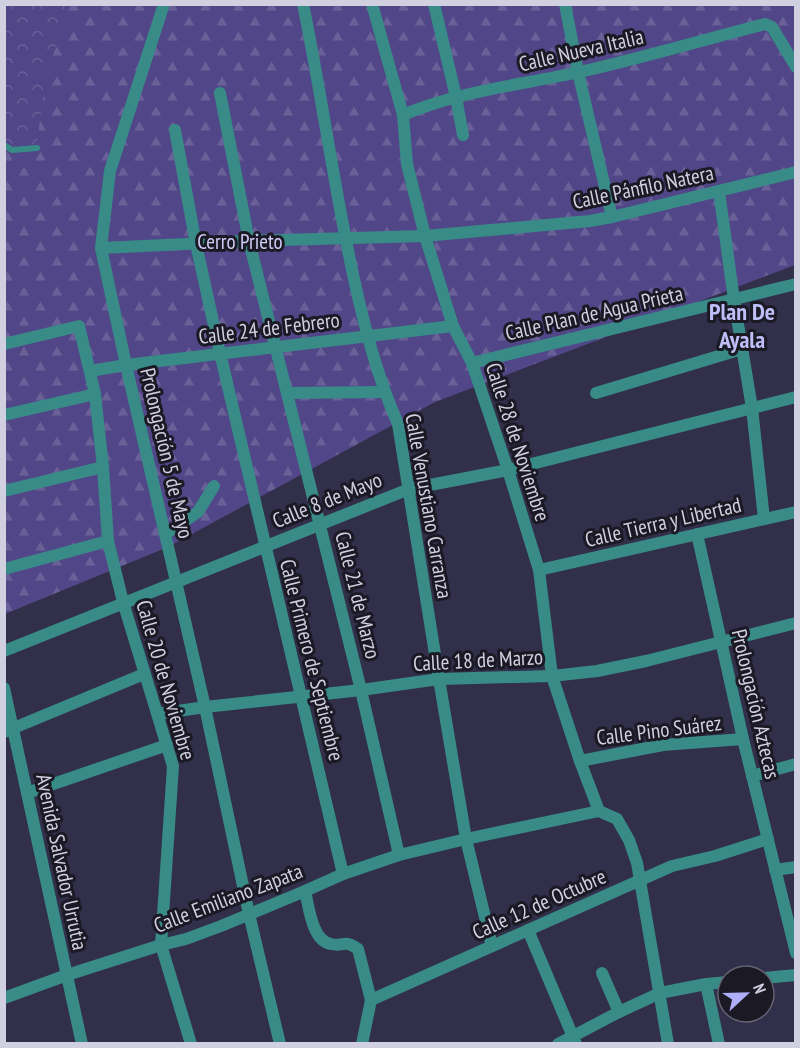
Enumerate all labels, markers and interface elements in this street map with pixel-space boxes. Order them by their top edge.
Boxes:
street label: Calle Nueva Italia [516,23,646,77]
street label: Calle Pánfilo Natera [570,159,716,215]
park label: Cerro Prieto [197,228,283,255]
street label: Calle Plan de Agua Prieta [503,279,685,347]
district label: Plan De Ayala [709,296,775,355]
street label: Calle 24 de Febrero [197,306,341,350]
street label: Calle 28 de Noviembre [480,359,556,525]
street label: Prolongación 5 de Mayo [134,365,200,541]
street label: Calle Venustiano Carranza [399,411,459,601]
street label: Calle 8 de Mayo [268,466,386,534]
street label: Calle Tierra y Libertad [582,491,744,553]
street label: Calle 21 de Marzo [329,529,387,661]
street label: Calle Primero de Septiembre [274,556,350,764]
street label: Calle 20 de Noviembre [130,597,202,763]
street label: Prolongación Aztecas [726,626,786,782]
street label: Calle 18 de Marzo [412,643,544,677]
street label: Calle Pino Suárez [595,709,723,751]
street label: Avenida Salvador Urrutia [30,771,94,953]
street label: Calle Emiliano Zapata [150,857,306,939]
street label: Calle 12 de Octubre [468,862,610,946]
north arrow [716,964,776,1024]
text: N [749,981,771,996]

